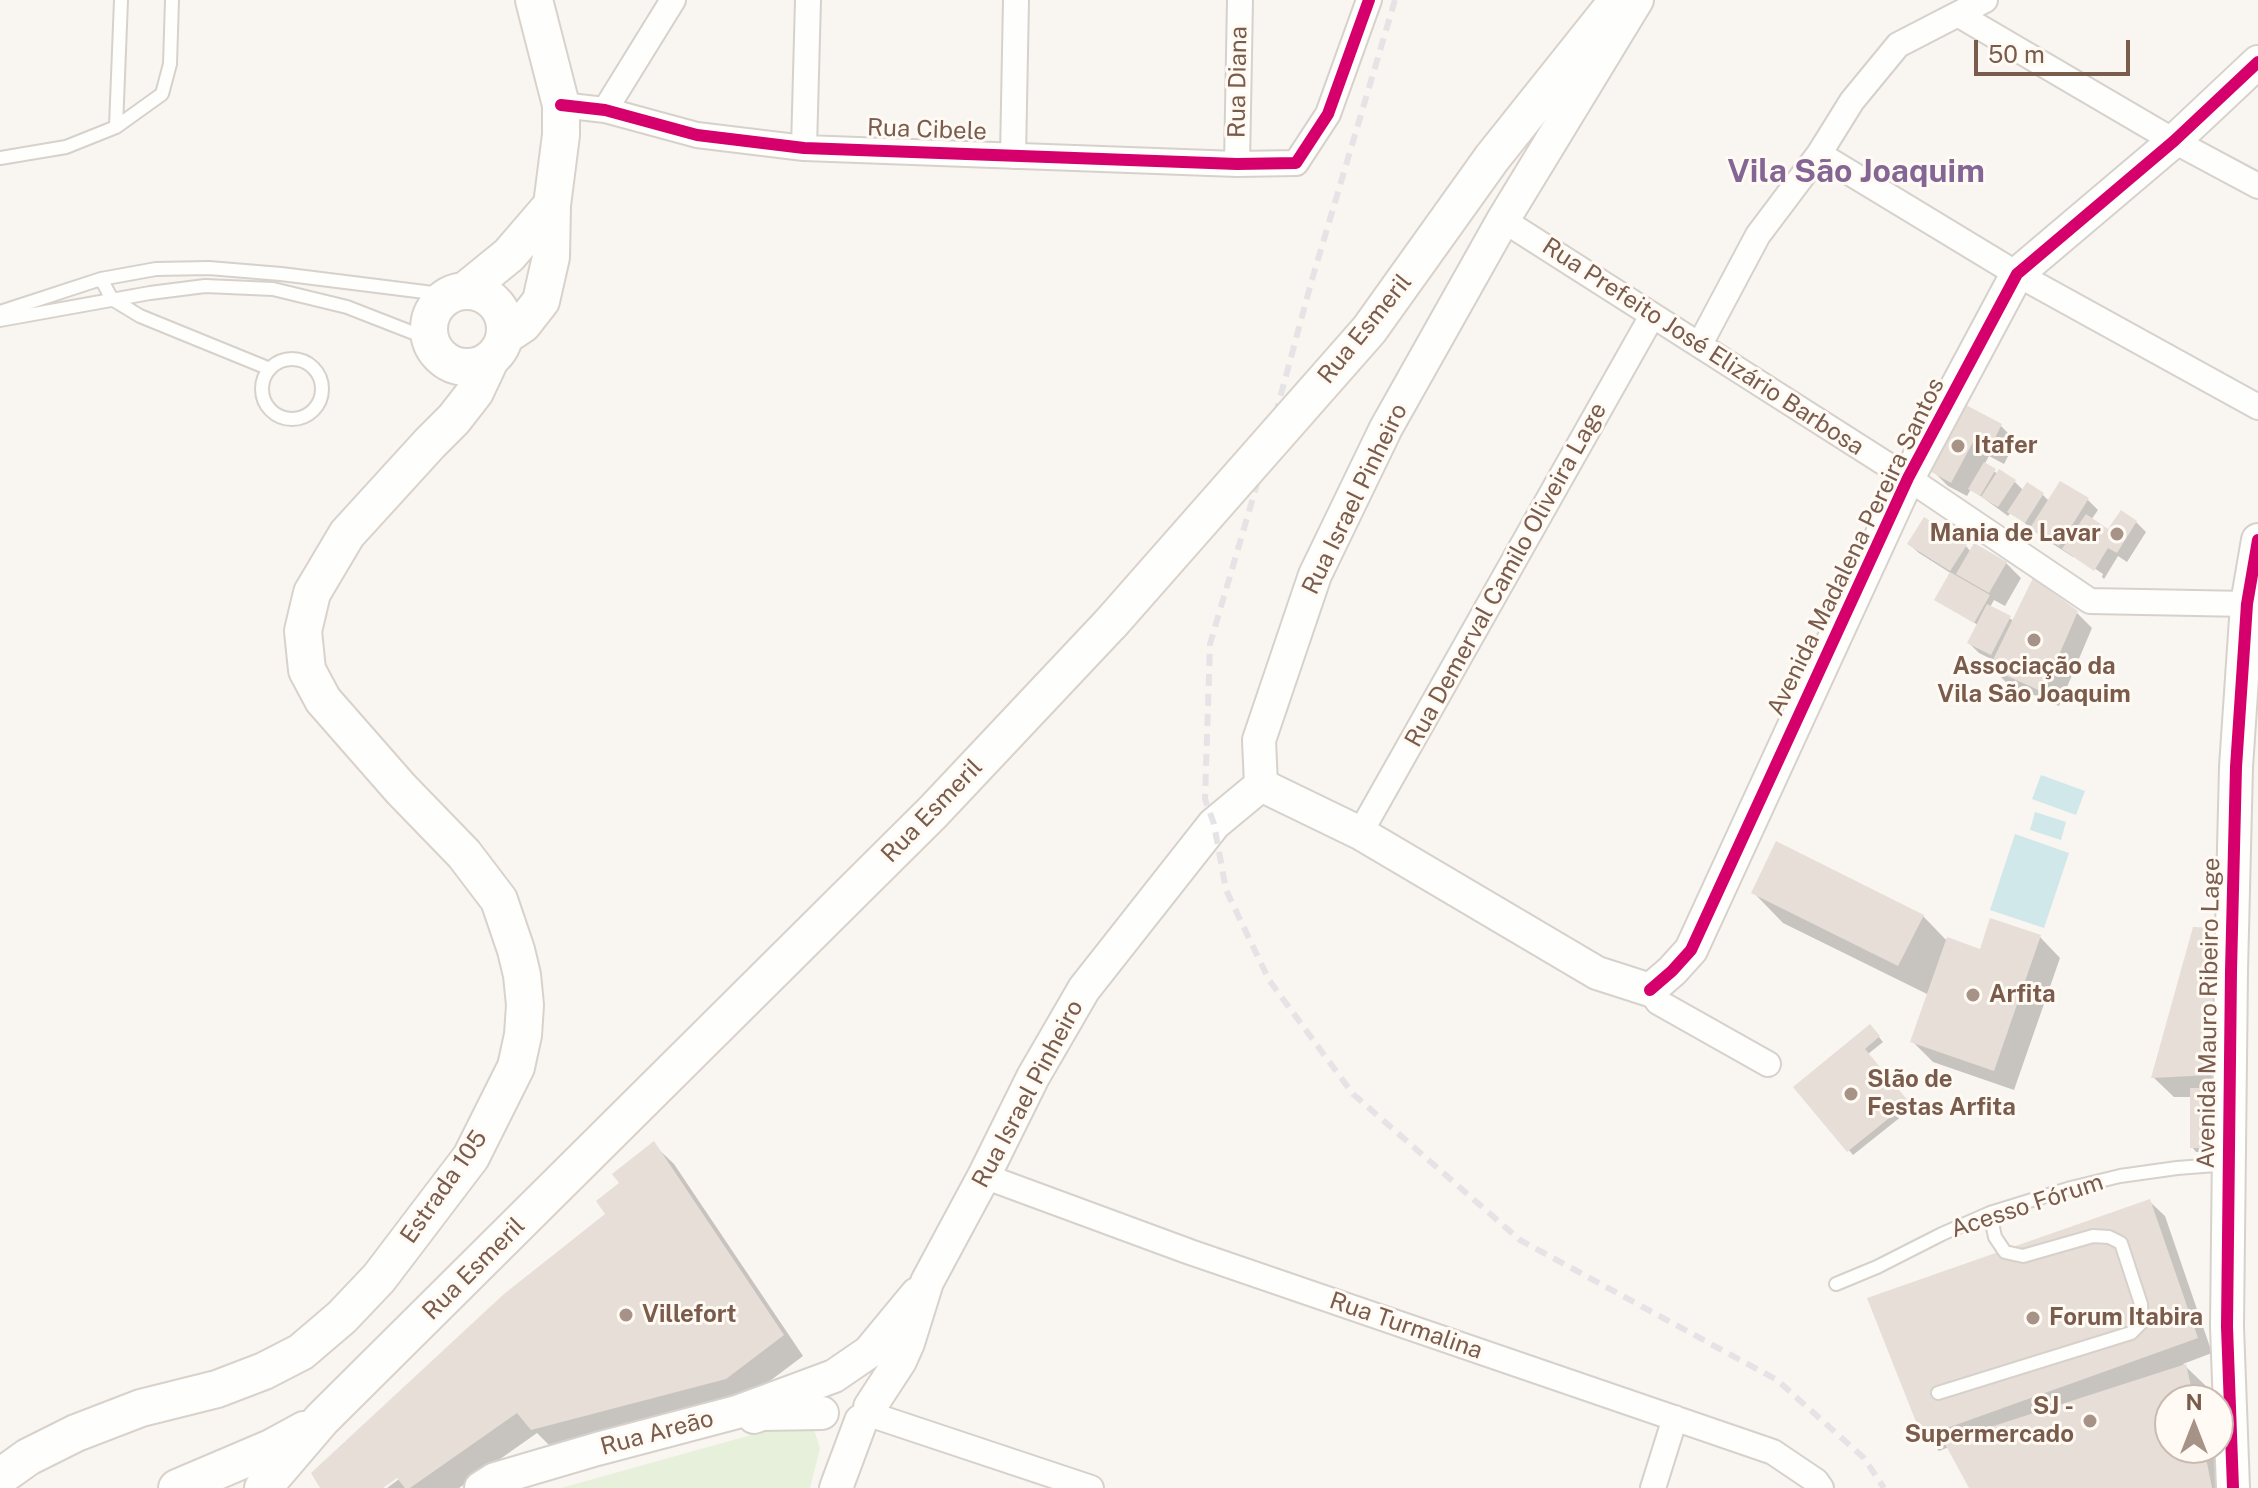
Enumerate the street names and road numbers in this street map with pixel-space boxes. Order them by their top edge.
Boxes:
street label: Rua Diana [1223,26,1253,138]
street label: Rua Cibele [867,114,987,146]
street label: Rua Prefeito José Elizário Barbosa [1537,232,1869,462]
street label: Rua Esmeril [1312,268,1418,390]
street label: Avenida Madalena Pereira Santos [1761,373,1951,721]
street label: Rua Demerval Camilo Oliveira Lage [1399,398,1613,752]
street label: Rua Israel Pinheiro [1296,399,1414,599]
street label: Rua Esmeril [875,753,989,869]
street label: Avenida Mauro Ribeiro Lage [2192,857,2226,1169]
street label: Rua Israel Pinheiro [966,995,1090,1193]
street label: Estrada 105 [395,1125,493,1249]
street label: Acesso Fórum [1947,1168,2107,1244]
street label: Rua Esmeril [417,1212,531,1326]
street label: Rua Turmalina [1326,1286,1486,1366]
street label: Rua Areão [597,1404,717,1462]

